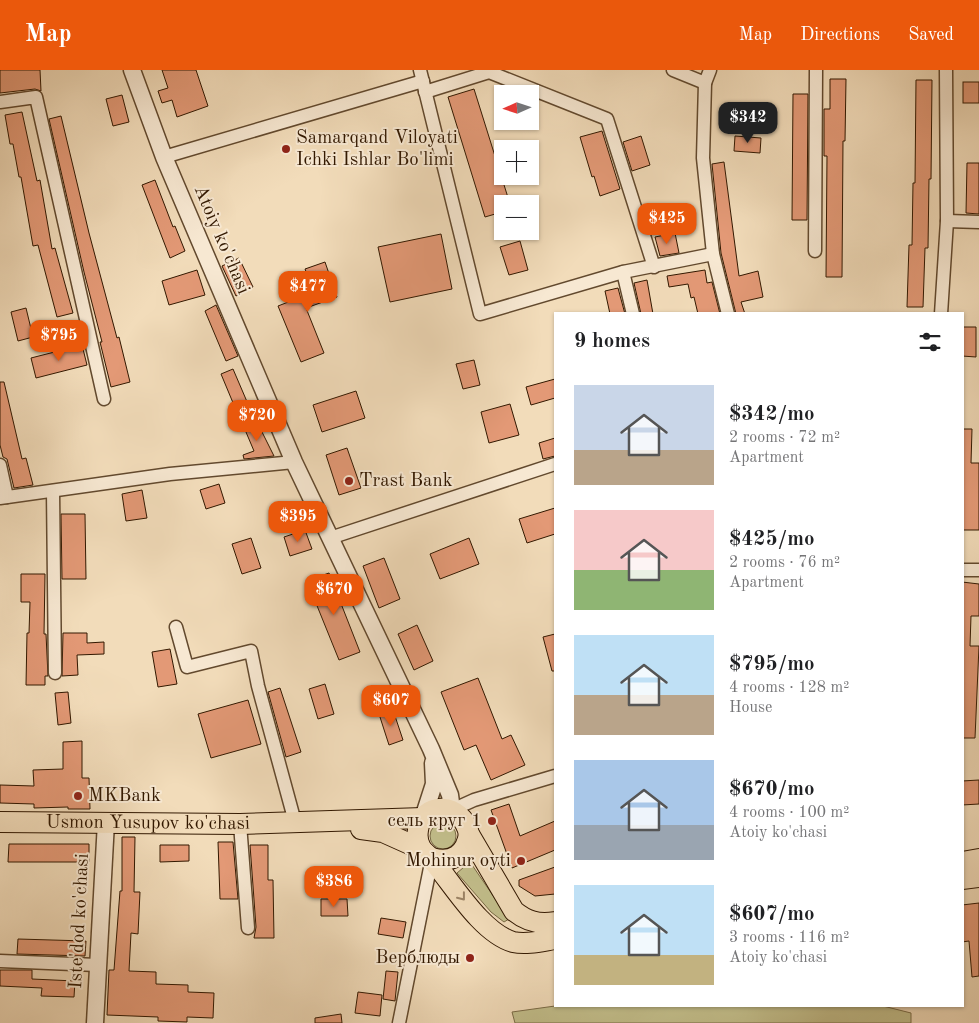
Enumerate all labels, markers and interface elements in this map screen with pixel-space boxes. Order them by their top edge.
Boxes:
text: Map [25,23,72,47]
text: Map [739,26,772,44]
text: Directions [800,26,880,44]
text: Saved [908,26,954,44]
north arrow [494,85,539,130]
map controls [494,85,539,240]
pin: $342 [718,102,778,144]
text: $342 [729,110,767,126]
place label: Samarqand Viloyati Ichki Ishlar Bo'limi [296,129,458,170]
button: + [494,140,539,185]
marker: Samarqand Viloyati Ichki Ishlar Bo'limi [280,143,292,155]
street label: Atoiy ko'chasi [190,183,252,297]
button: − [494,195,539,240]
pin: $425 [637,202,697,245]
text: $425 [648,211,686,227]
pin: $477 [278,270,338,313]
text: $477 [289,279,327,295]
pin: $795 [29,320,89,362]
text: $795 [40,328,78,344]
icon: filters [916,328,944,356]
text: 9 homes [574,331,650,352]
pin: $720 [227,400,287,442]
text: $342/mo [729,404,815,425]
icon: home [614,405,674,465]
text: $720 [238,408,276,424]
text: 2 rooms · 72 m² [729,430,840,446]
text: Apartment [729,450,804,466]
place label: Trast Bank [359,472,453,491]
marker: Trast Bank [343,475,355,487]
pin: $395 [268,500,328,543]
text: $395 [279,509,317,525]
text: $425/mo [729,529,815,550]
icon: home [614,530,674,590]
text: 2 rooms · 76 m² [729,555,840,571]
pin: $670 [304,574,364,616]
text: Apartment [729,575,804,591]
text: $670 [315,582,353,598]
text: $795/mo [729,654,815,675]
icon: home [614,655,674,715]
text: 4 rooms · 128 m² [729,680,849,696]
pin: $607 [361,684,421,727]
text: $607 [372,693,410,709]
text: House [729,700,772,716]
text: $670/mo [729,779,815,800]
icon: home [614,780,674,840]
place label: MKBank [88,787,161,806]
marker: MKBank [72,790,84,802]
text: 4 rooms · 100 m² [729,805,849,821]
place label: сель круг 1 [388,812,482,831]
street label: Usmon Yusupov ko'chasi [46,813,250,834]
marker: сель круг 1 [486,815,498,827]
text: Atoiy ko'chasi [729,825,827,841]
place label: Mohinur oyti [405,852,511,871]
street label: Iste'dod ko'chasi [67,853,93,989]
marker: Mohinur oyti [515,855,527,867]
pin: $386 [304,866,364,908]
text: $386 [315,874,353,890]
one-way arrow [456,891,465,901]
text: $607/mo [729,904,815,925]
icon: home [614,905,674,965]
text: 3 rooms · 116 m² [729,930,849,946]
place label: Верблюды [375,949,460,968]
text: Atoiy ko'chasi [729,950,827,966]
marker: Верблюды [464,952,476,964]

